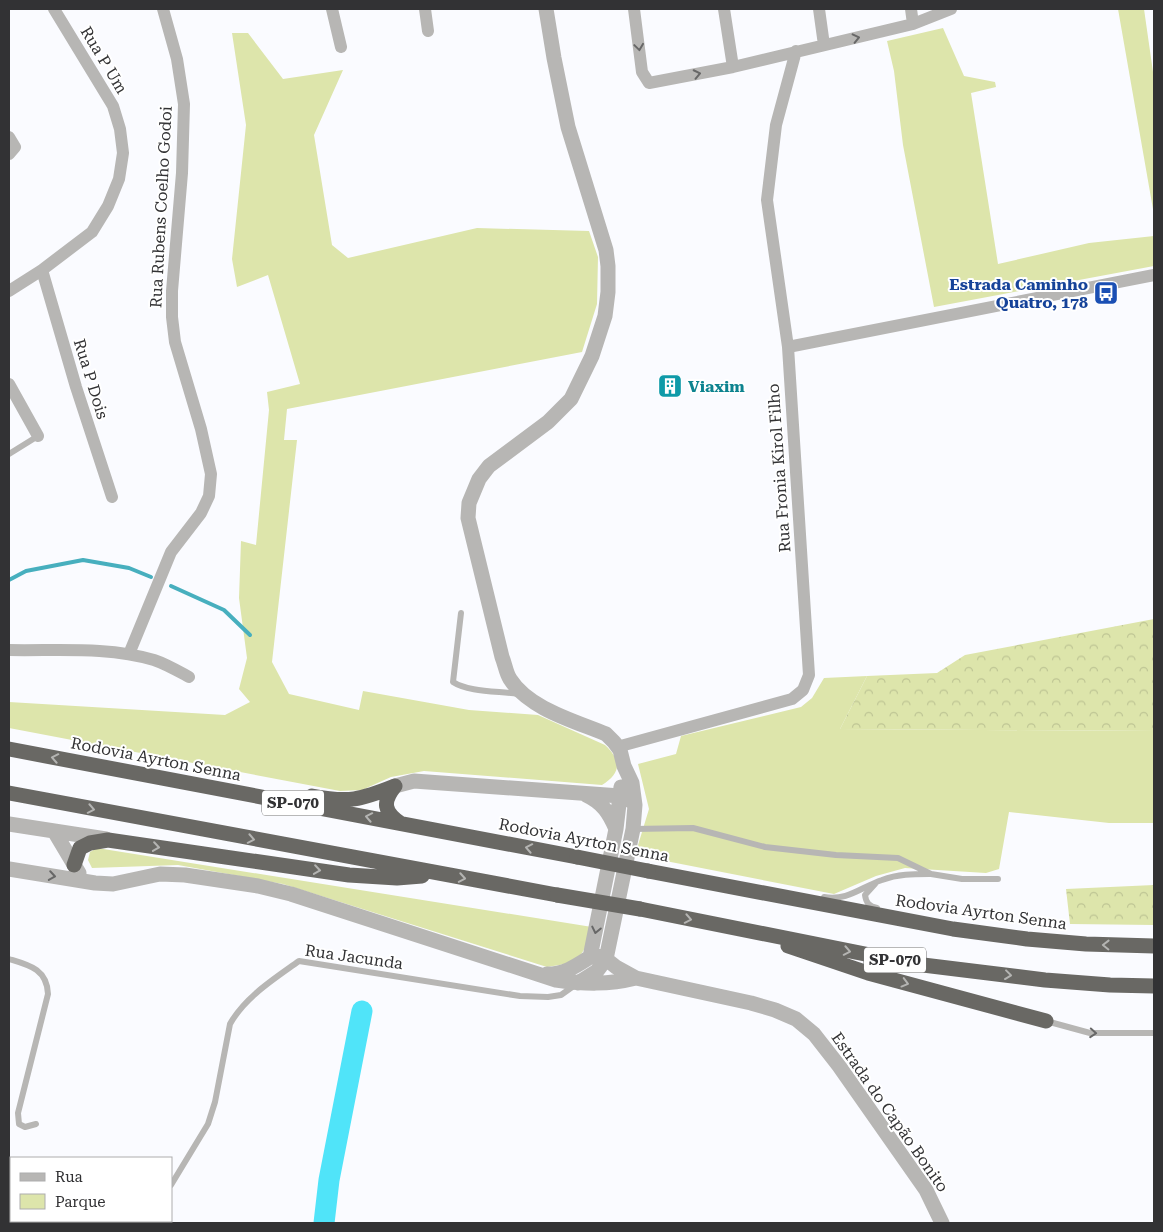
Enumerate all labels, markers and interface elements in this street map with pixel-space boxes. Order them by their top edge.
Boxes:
street label: Rua P Um [77,23,132,97]
one-way arrow [851,33,860,44]
one-way arrow [633,43,644,51]
one-way arrow [693,69,702,80]
street label: Rua Rubens Coelho Godoi [146,105,176,309]
place label: Estrada Caminho Quatro, 178 [949,275,1088,312]
bus stop icon: Estrada Caminho Quatro, 178 [1093,280,1119,306]
street label: Rua P Dois [70,337,112,422]
building icon: Viaxim [657,373,683,399]
place label: Viaxim [688,377,745,396]
street label: Rua Fronia Kirol Filho [764,383,794,553]
street label: Rodovia Ayrton Senna [69,733,243,785]
one-way arrow [50,753,59,763]
road number: SP-070 [262,790,324,816]
one-way arrow [87,803,95,813]
one-way arrow [365,813,374,823]
street label: Rodovia Ayrton Senna [497,814,671,866]
one-way arrow [246,833,255,843]
one-way arrow [151,841,160,851]
one-way arrow [525,843,533,853]
one-way arrow [312,865,321,875]
one-way arrow [47,871,56,881]
one-way arrow [458,872,467,883]
street label: Rodovia Ayrton Senna [894,891,1068,933]
one-way arrow [683,913,692,924]
one-way arrow [591,925,602,934]
one-way arrow [1101,939,1109,950]
street label: Rua Jacunda [304,941,405,973]
one-way arrow [843,945,852,955]
road number: SP-070 [864,948,926,972]
one-way arrow [1004,969,1012,980]
one-way arrow [900,977,909,988]
one-way arrow [1090,1027,1098,1038]
street label: Estrada do Capão Bonito [828,1029,953,1196]
legend [10,1157,172,1222]
text: Rua [55,1168,83,1186]
text: Parque [55,1193,106,1211]

